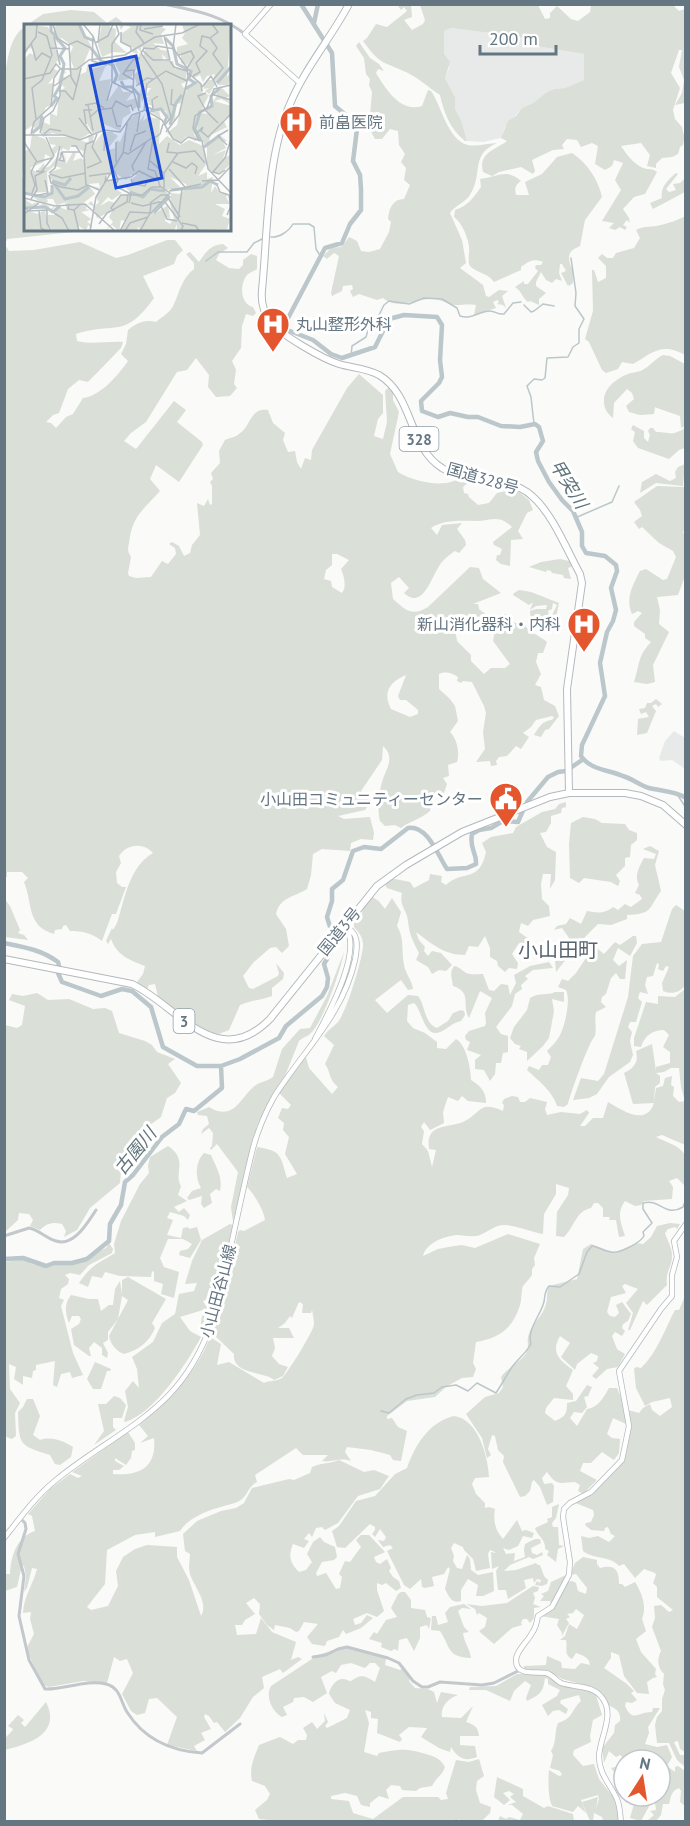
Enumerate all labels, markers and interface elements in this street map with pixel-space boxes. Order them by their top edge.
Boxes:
scale bar [480,18,556,56]
inset map [24,24,231,231]
text: 200 m [489,27,538,50]
hospital icon: 前畠医院 [278,104,314,151]
place label: 前畠医院 [319,112,383,132]
hospital icon: 丸山整形外科 [255,306,291,353]
place label: 丸山整形外科 [296,314,392,334]
road number: 328 [400,427,438,451]
water label: 甲突川 [545,455,594,515]
street label: 国道328号 [445,458,521,498]
hospital icon: 新山消化器科・内科 [566,606,602,653]
place label: 新山消化器科・内科 [417,614,561,634]
public building icon: 小山田コミュニティーセンター [488,781,524,828]
place label: 小山田コミュニティーセンター [260,789,483,809]
street label: 国道3号 [313,903,365,959]
district label: 小山田町 [518,937,598,963]
road number: 3 [174,1009,195,1033]
water label: 古園川 [109,1121,162,1179]
street label: 小山田谷山線 [196,1242,240,1340]
north arrow [612,1748,672,1808]
text: N [638,1752,652,1774]

